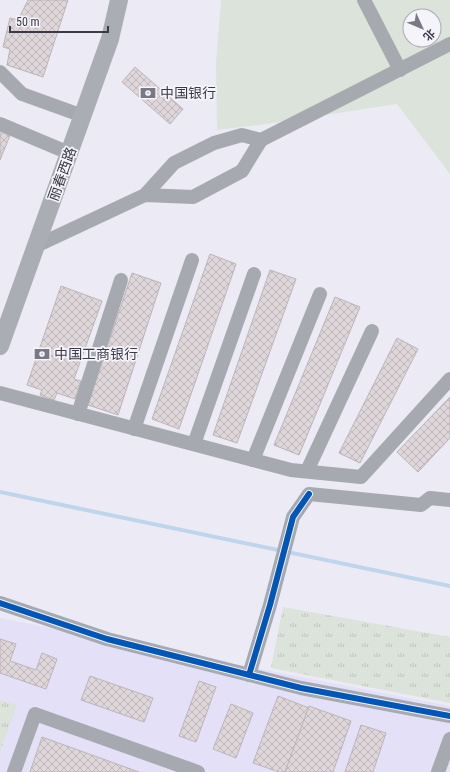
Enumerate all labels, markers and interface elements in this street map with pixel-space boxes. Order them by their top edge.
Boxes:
scale bar [10,8,108,34]
north arrow [402,8,442,48]
text: 50 m [16,15,40,29]
text: 北 [420,26,437,43]
bank icon: 中国银行 [139,84,157,102]
place label: 中国银行 [160,85,216,101]
street label: 丽春西路 [45,145,79,203]
bank icon: 中国工商银行 [33,345,51,363]
place label: 中国工商银行 [54,346,138,362]

